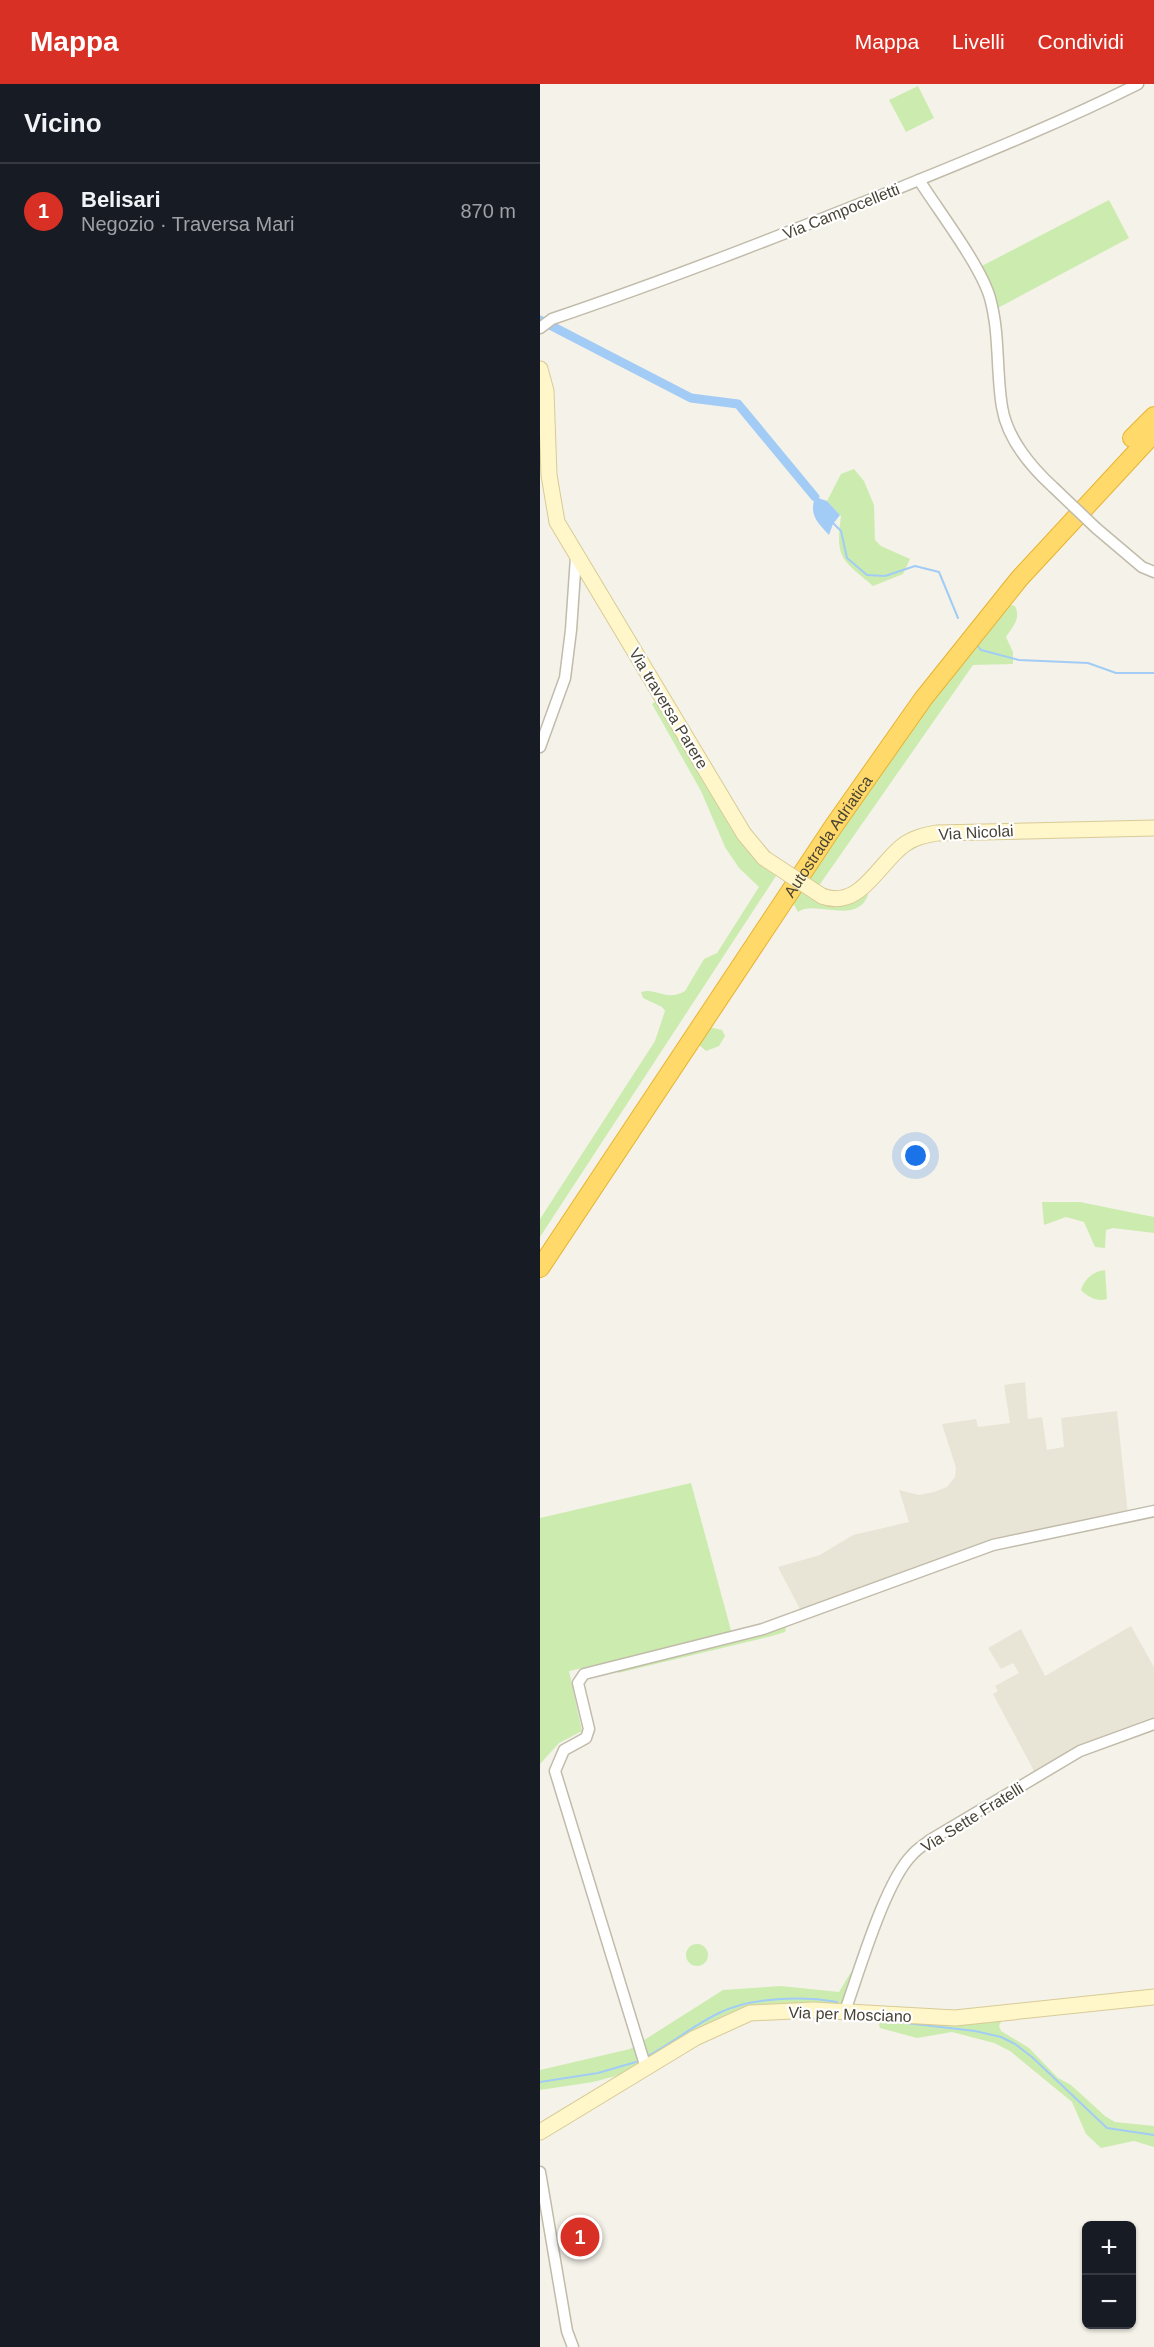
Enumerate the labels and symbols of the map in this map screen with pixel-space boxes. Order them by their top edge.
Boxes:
street label: Via Campocelletti [780,180,902,243]
street label: Via traversa Parere [626,645,711,772]
street label: Autostrada Adriatica [781,772,876,900]
street label: Via Nicolai [938,822,1014,843]
your location [901,1141,930,1170]
street label: Via Sette Fratelli [918,1779,1026,1856]
street label: Via per Mosciano [788,2004,912,2025]
pin: 1 [560,2214,600,2260]

